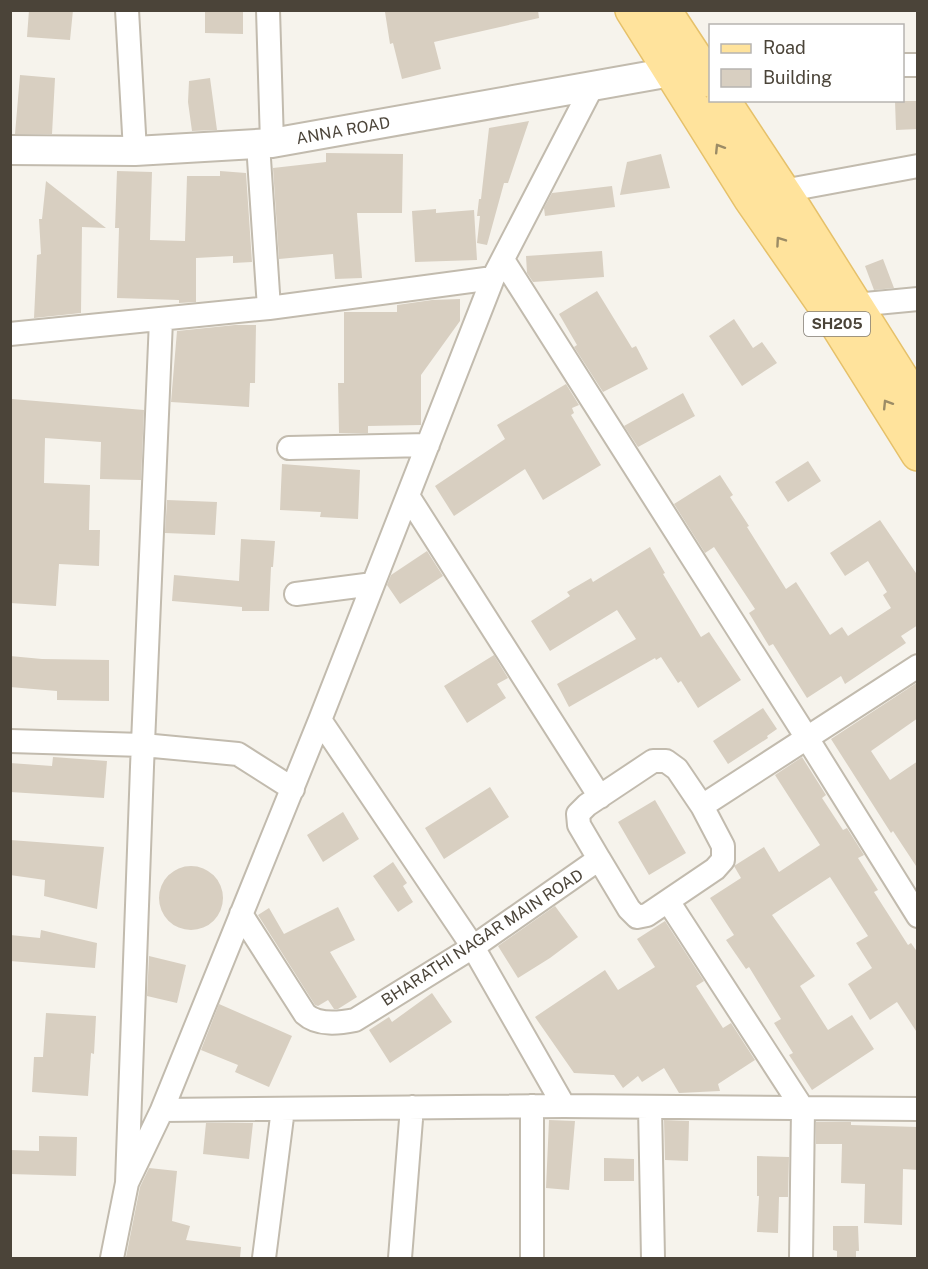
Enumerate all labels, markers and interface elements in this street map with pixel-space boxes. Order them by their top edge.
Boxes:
legend [709,24,904,102]
text: Road [763,37,806,58]
text: Building [763,67,832,88]
street label: ANNA ROAD [295,113,392,148]
one-way arrow [715,144,727,154]
one-way arrow [776,237,787,248]
road number: SH205 [804,312,870,336]
one-way arrow [883,400,895,410]
street label: BHARATHI NAGAR MAIN ROAD [378,865,587,1010]

